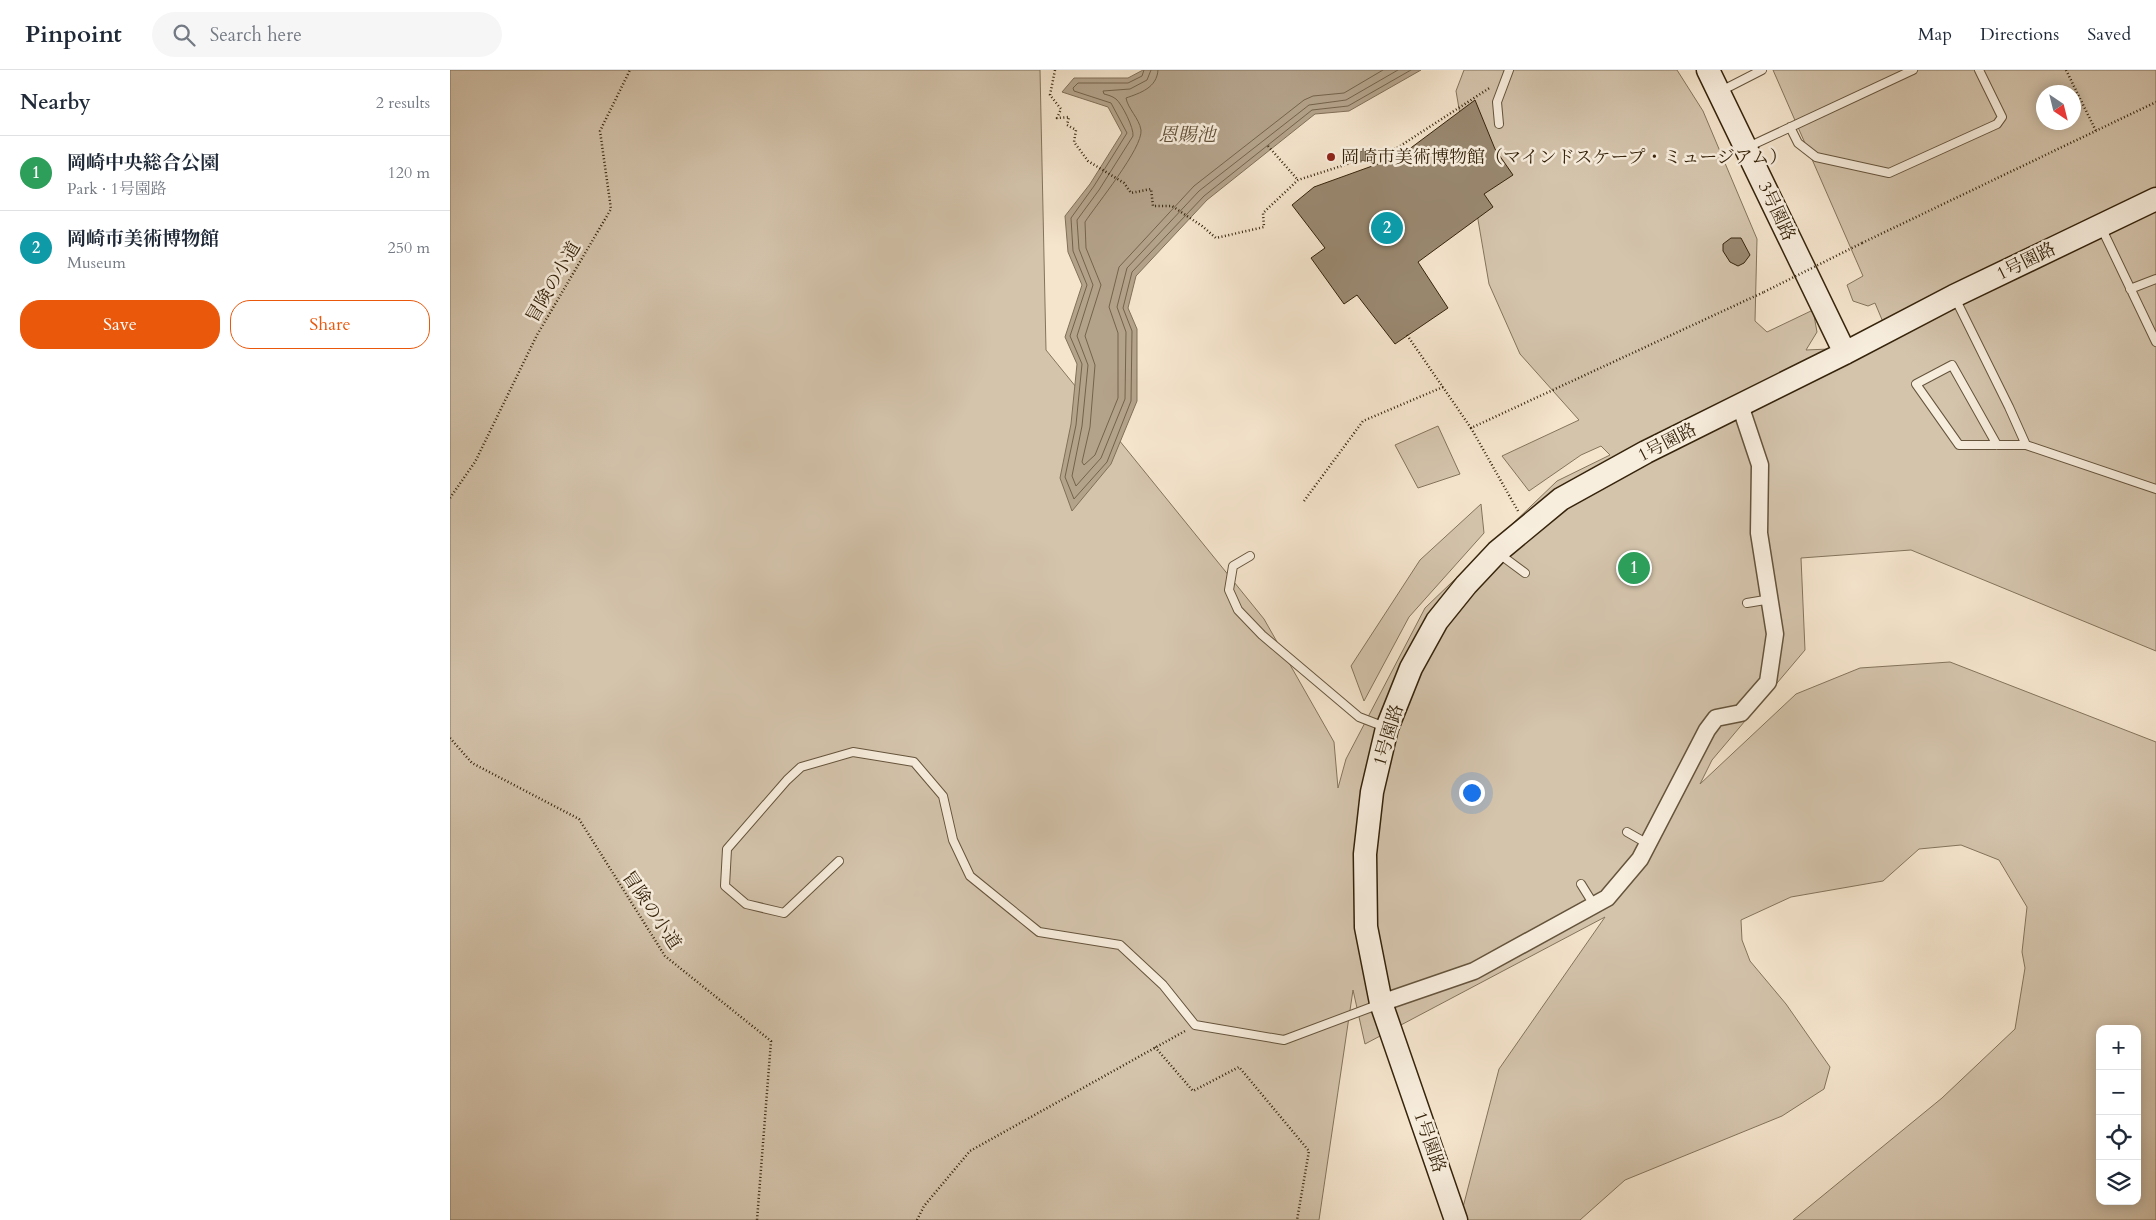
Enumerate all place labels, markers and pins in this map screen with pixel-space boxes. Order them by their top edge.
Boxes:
place label: 岡崎市美術博物館（マインドスケープ・ミュージアム） [1341,145,1788,170]
marker: 岡崎市美術博物館（マインドスケープ・ミュージアム） [1325,151,1337,163]
pin: 2 [1371,209,1403,247]
pin: 1 [1618,549,1650,587]

